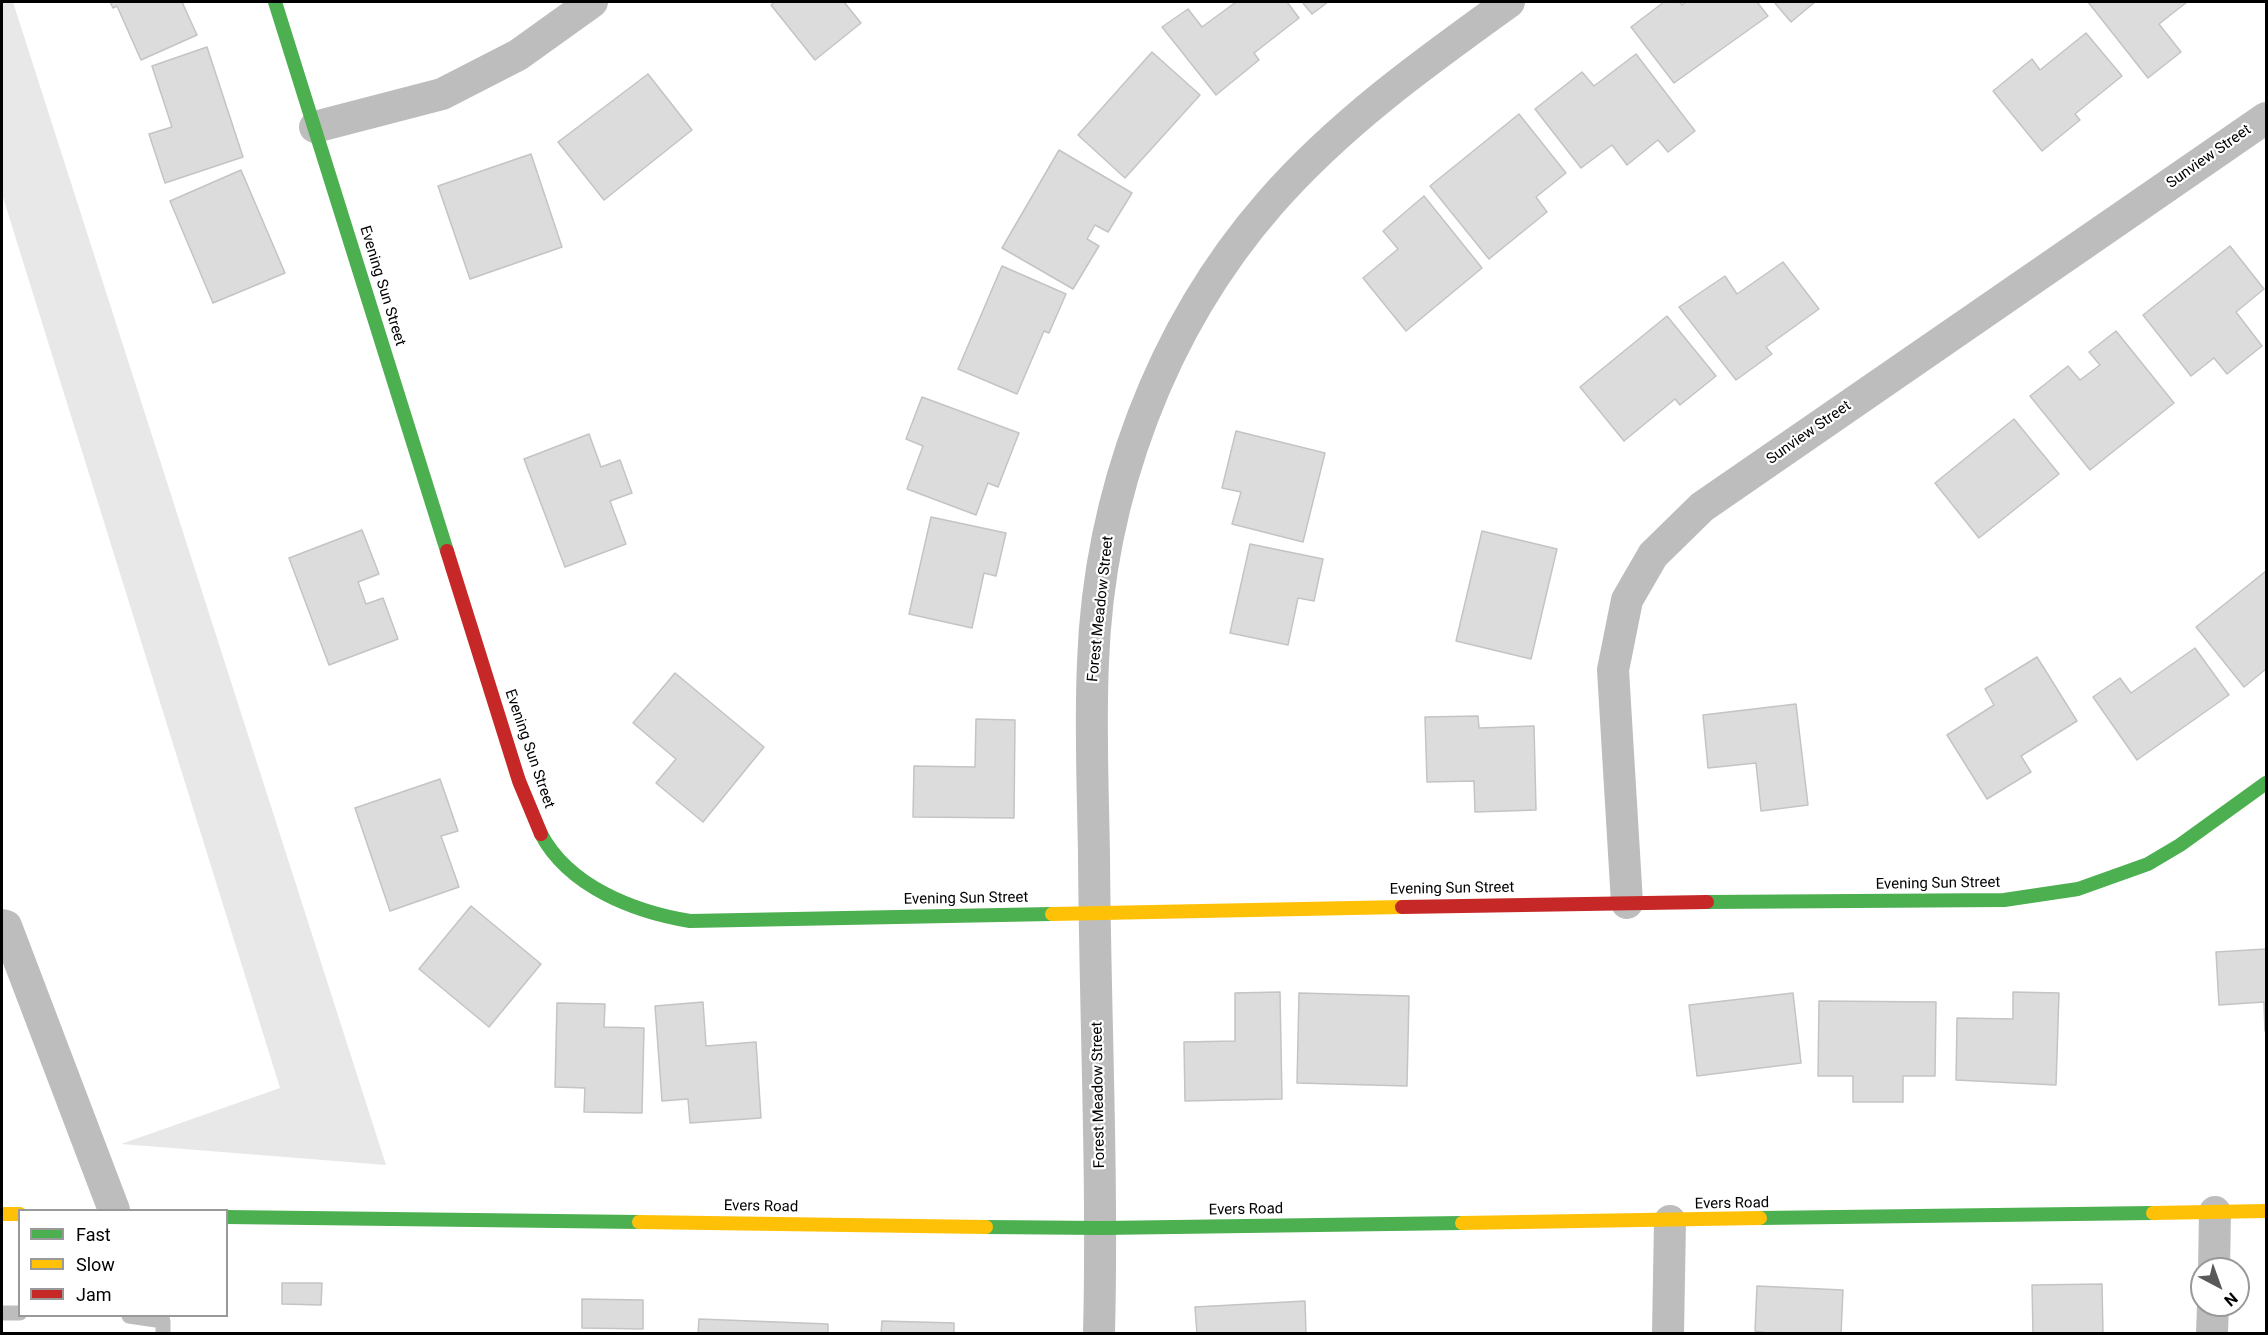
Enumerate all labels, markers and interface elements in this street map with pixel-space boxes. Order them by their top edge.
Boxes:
street label: Sunview Street [2163,121,2255,193]
street label: Evening Sun Street [355,224,409,348]
street label: Sunview Street [1763,397,1855,469]
street label: Forest Meadow Street [1084,535,1118,683]
street label: Evening Sun Street [500,687,558,811]
street label: Evening Sun Street [1876,874,2000,894]
street label: Evening Sun Street [1390,879,1514,899]
street label: Evening Sun Street [904,889,1028,909]
street label: Forest Meadow Street [1089,1021,1109,1169]
street label: Evers Road [1695,1194,1769,1214]
street label: Evers Road [724,1197,798,1217]
street label: Evers Road [1209,1200,1283,1220]
legend [18,1209,228,1317]
text: Fast [76,1224,111,1245]
text: Slow [76,1254,115,1275]
north arrow [2190,1257,2250,1317]
text: Jam [76,1284,112,1305]
text: N [2220,1289,2241,1310]

